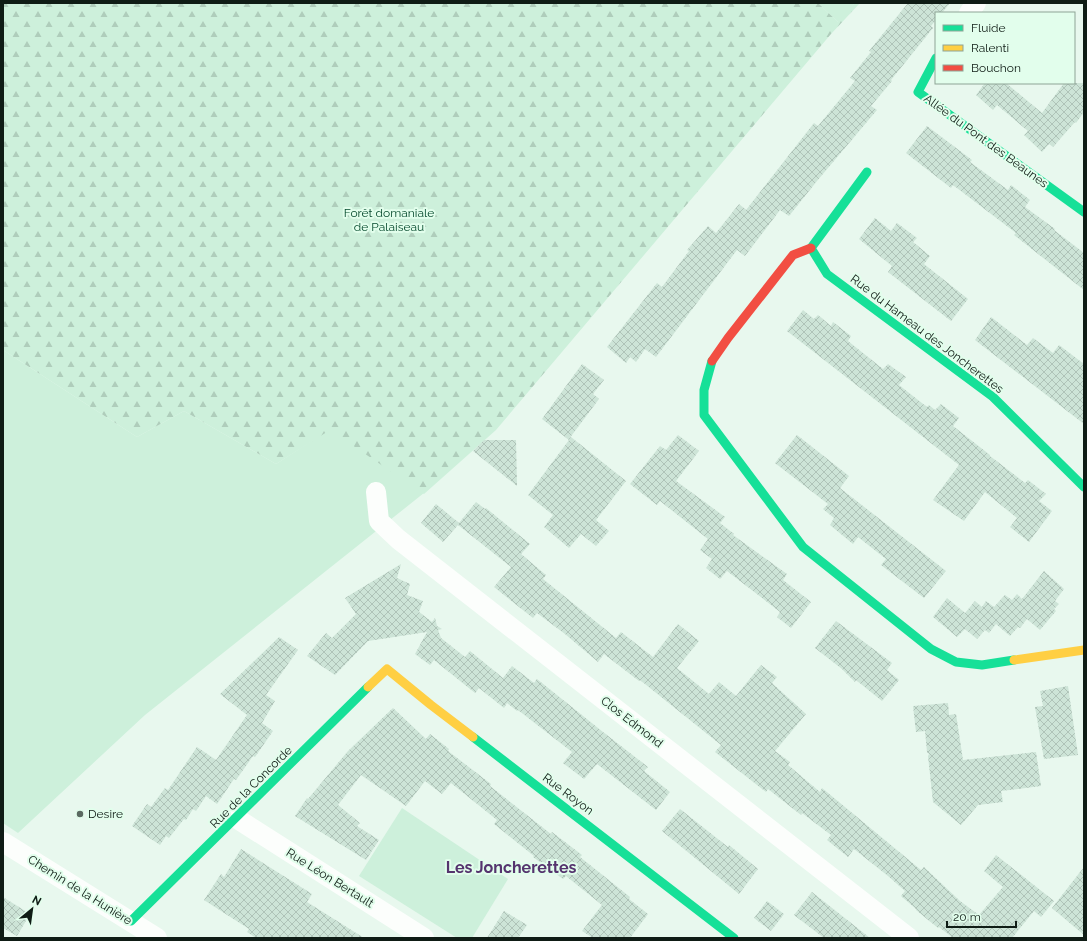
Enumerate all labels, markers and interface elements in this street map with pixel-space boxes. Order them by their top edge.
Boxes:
legend [935,12,1075,84]
text: Fluide [971,21,1006,35]
text: Ralenti [971,41,1009,55]
text: Bouchon [971,61,1021,75]
street label: Allée du Pont des Beaunes [921,91,1051,191]
park label: Forêt domaniale de Palaiseau [344,206,434,234]
street label: Rue du Hameau des Joncherettes [848,272,1006,396]
street label: Clos Edmond [598,693,666,751]
street label: Rue de la Concorde [207,743,295,831]
street label: Rue Royon [540,770,596,818]
place label: Desire [88,807,123,821]
marker: Desire [75,809,85,819]
street label: Rue Léon Bertault [284,845,376,911]
street label: Chemin de la Hunière [25,852,135,928]
district label: Les Joncherettes [446,858,576,877]
north arrow [12,889,52,929]
text: N [30,893,43,908]
scale bar [947,903,1016,929]
text: 20 m [953,910,981,924]

